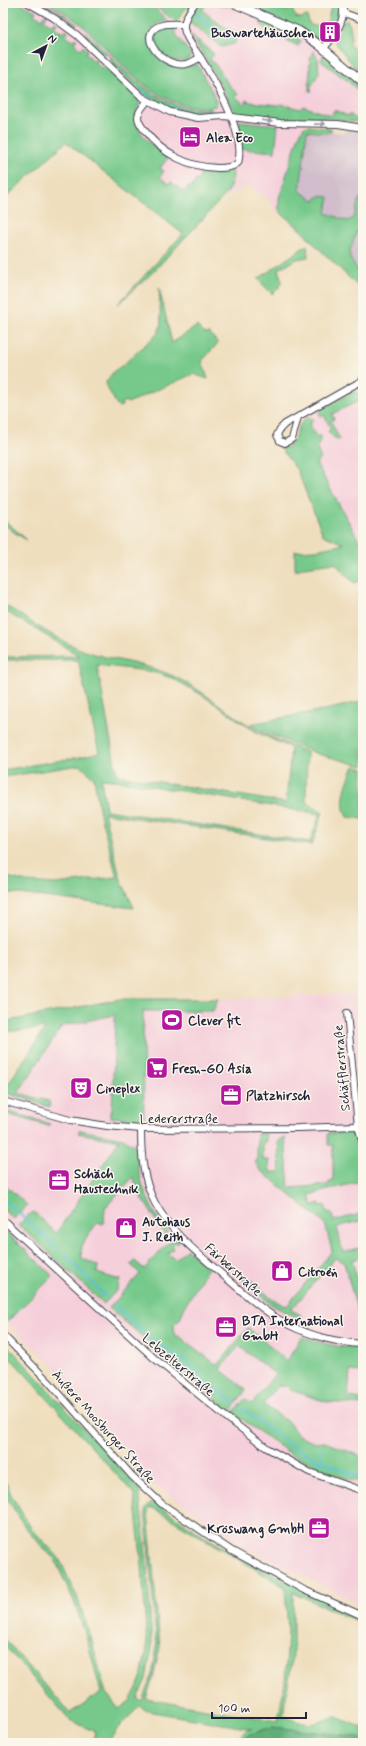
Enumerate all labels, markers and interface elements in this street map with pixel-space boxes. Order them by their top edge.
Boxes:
building icon: Buswartehäuschen [317,19,343,45]
place label: Buswartehäuschen [211,25,314,42]
north arrow [26,26,66,66]
text: N [45,32,59,47]
one-way arrow [261,118,273,124]
one-way arrow [314,121,327,127]
hotel icon: Alea Eco [177,124,203,150]
place label: Alea Eco [206,130,254,147]
sports icon: Clever fit [159,1007,185,1033]
place label: Clever fit [188,1013,242,1030]
street label: Schäfflerstraße [330,1024,355,1112]
supermarket icon: Fresh-GO Asia [144,1055,170,1081]
place label: Fresh-GO Asia [172,1061,252,1078]
theatre icon: Cineplex [68,1075,94,1101]
place label: Cineplex [96,1081,141,1098]
office icon: Platzhirsch [218,1082,244,1108]
place label: Platzhirsch [246,1088,311,1105]
street label: Ledererstraße [140,1111,218,1128]
place label: Schäch Haustechnik [74,1166,139,1198]
office icon: Schäch Haustechnik [46,1167,72,1193]
place label: Autohaus J. Reith [142,1214,190,1246]
shop icon: Autohaus J. Reith [113,1215,139,1241]
street label: Färberstraße [201,1240,265,1300]
shop icon: Citroën [269,1258,295,1284]
place label: Citroën [298,1264,338,1281]
place label: BTA International GmbH [242,1313,344,1345]
office icon: BTA International GmbH [213,1314,239,1340]
street label: Lebzelterstraße [138,1330,218,1400]
street label: Äußere Moosburger Straße [47,1367,158,1488]
office icon: Kröswang GmbH [306,1515,332,1541]
place label: Kröswang GmbH [207,1521,304,1539]
scale bar [212,1694,306,1720]
text: 100 m [218,1701,250,1717]

